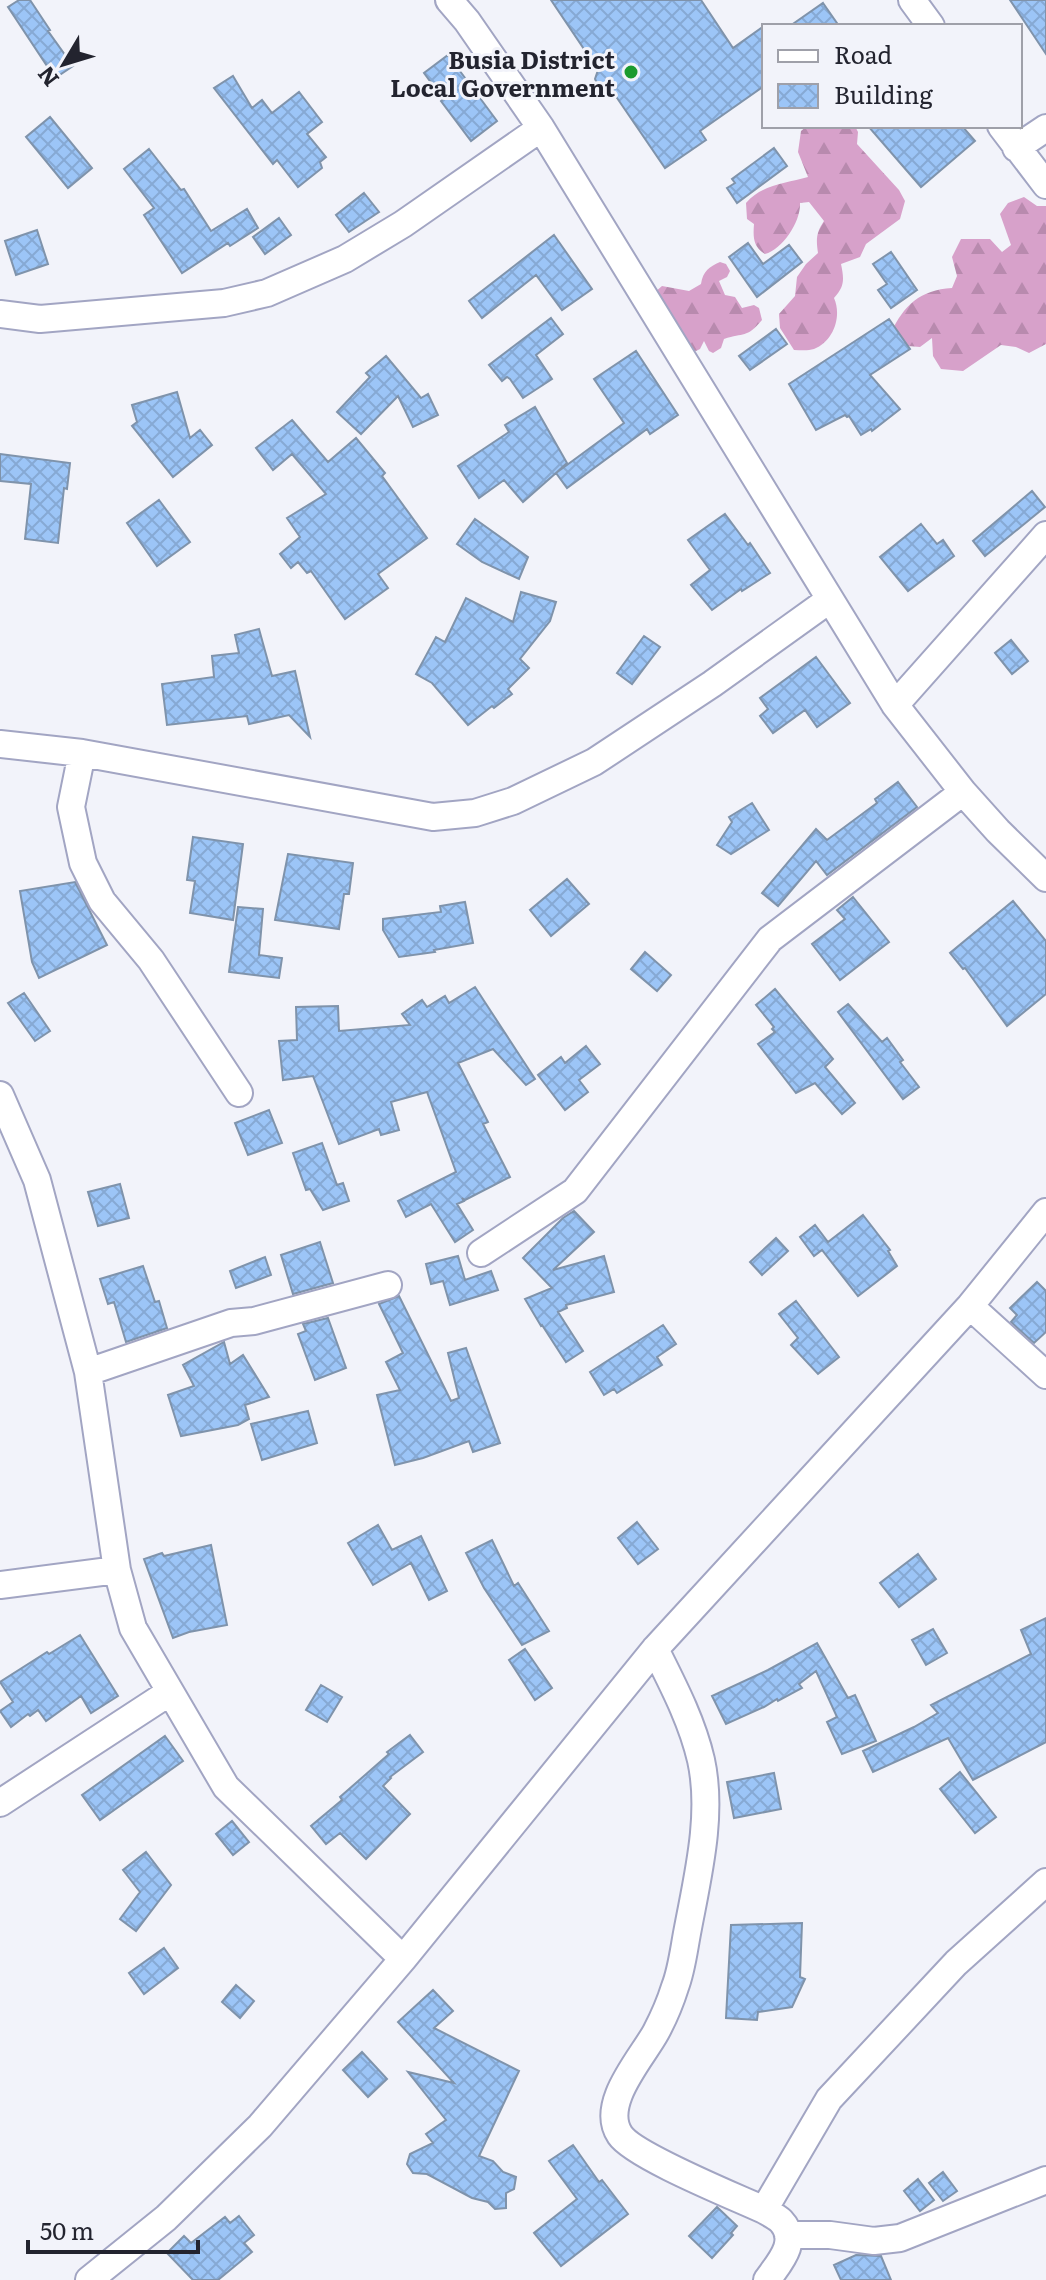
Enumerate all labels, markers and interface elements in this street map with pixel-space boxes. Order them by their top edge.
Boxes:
north arrow [24,24,104,104]
legend [762,24,1022,128]
text: Road [834,36,893,71]
place label: Busia District Local Government [390,41,615,104]
text: N [28,60,66,95]
marker: Busia District Local Government [622,63,640,81]
text: Building [834,76,933,111]
scale bar [28,2204,198,2254]
text: 50 m [40,2212,94,2247]

